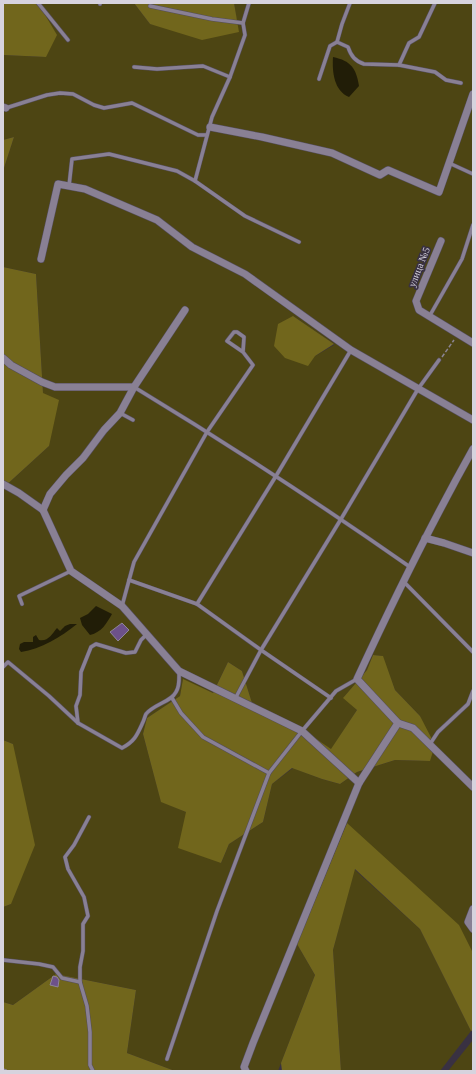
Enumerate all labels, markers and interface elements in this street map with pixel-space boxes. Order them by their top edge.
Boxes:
street label: улица №5 [406,246,432,288]

